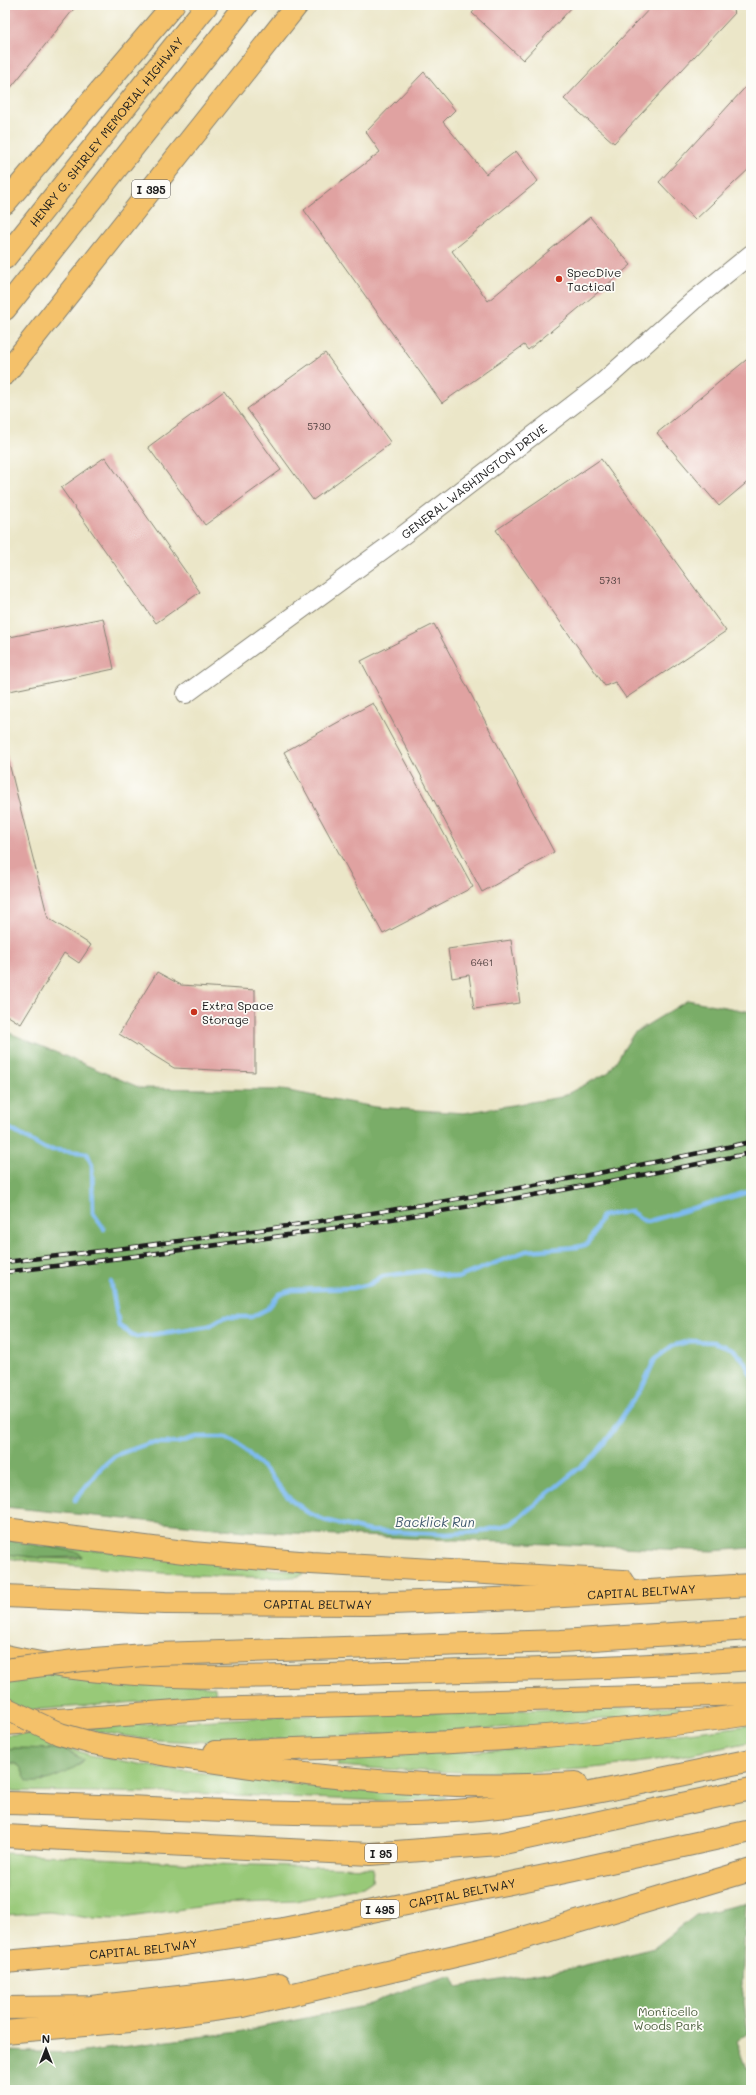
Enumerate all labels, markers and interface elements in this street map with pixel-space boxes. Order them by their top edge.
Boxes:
street label: HENRY G. SHIRLEY MEMORIAL HIGHWAY [25,33,187,230]
road number: I 395 [132,180,170,198]
place label: SpecDive Tactical [567,264,621,294]
marker: SpecDive Tactical [554,274,564,284]
house number: 5730 [307,419,331,433]
street label: GENERAL WASHINGTON DRIVE [398,420,550,542]
house number: 5731 [599,573,621,587]
house number: 6461 [471,955,493,969]
place label: Extra Space Storage [202,997,274,1027]
marker: Extra Space Storage [189,1007,199,1017]
water label: Backlick Run [395,1513,475,1530]
street label: CAPITAL BELTWAY [587,1580,696,1603]
street label: CAPITAL BELTWAY [263,1595,373,1612]
road number: I 95 [365,1844,397,1862]
street label: CAPITAL BELTWAY [407,1874,517,1911]
road number: I 495 [361,1900,399,1918]
street label: CAPITAL BELTWAY [89,1934,199,1962]
park label: Monticello Woods Park [633,2003,703,2033]
north arrow [26,2029,66,2069]
text: N [42,2031,50,2046]

